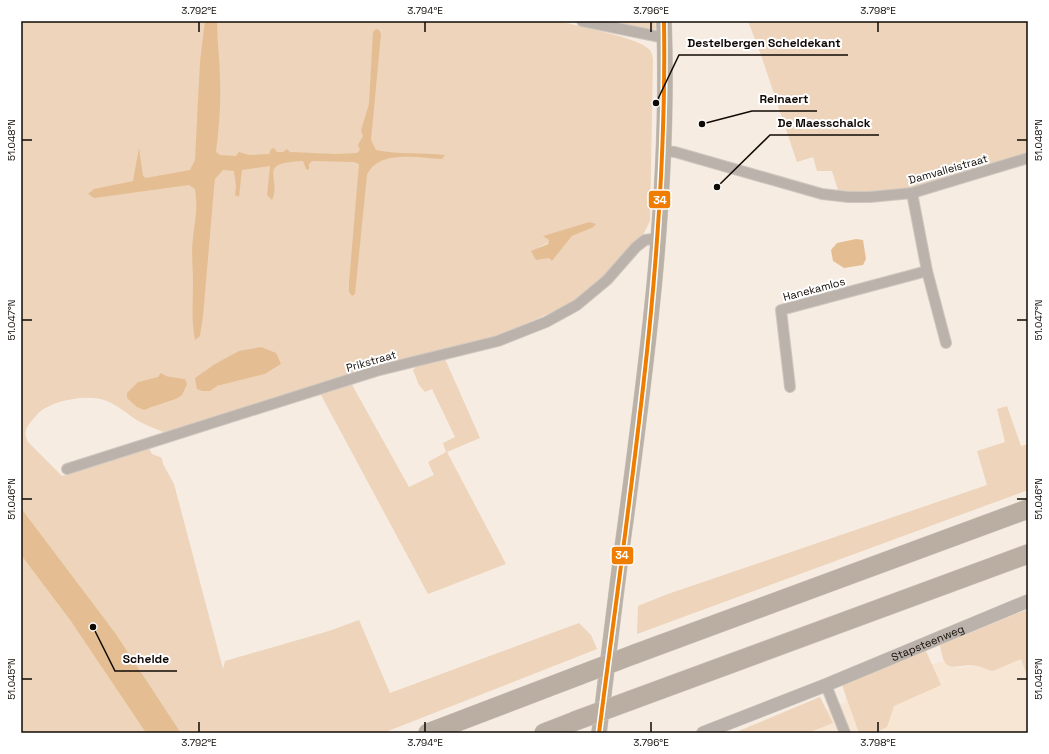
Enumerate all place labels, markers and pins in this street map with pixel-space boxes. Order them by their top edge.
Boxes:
callout: Destelbergen Scheldekant [679,31,848,55]
callout: Reinaert [752,87,817,111]
callout: De Maesschalck [770,111,879,135]
callout: Schelde [115,647,177,671]

